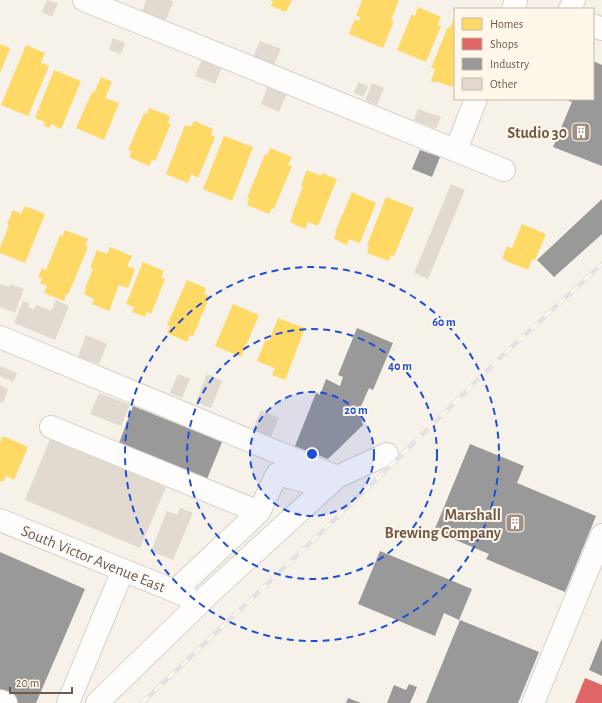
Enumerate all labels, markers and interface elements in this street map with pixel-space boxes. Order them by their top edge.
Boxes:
legend [454,8,594,100]
text: Homes [490,18,523,30]
text: Shops [490,38,518,50]
text: Industry [490,58,529,71]
text: Other [490,78,517,90]
building icon: Studio 30 [570,121,592,143]
place label: Studio 30 [507,125,567,141]
text: 60 m [432,316,456,328]
text: 40 m [388,360,412,372]
text: 20 m [344,404,368,416]
centre of rings [305,447,319,461]
place label: Marshall Brewing Company [384,507,502,542]
building icon: Marshall Brewing Company [504,512,526,534]
street label: South Victor Avenue East [19,523,168,595]
scale bar [10,669,72,695]
text: 20 m [16,677,39,689]

